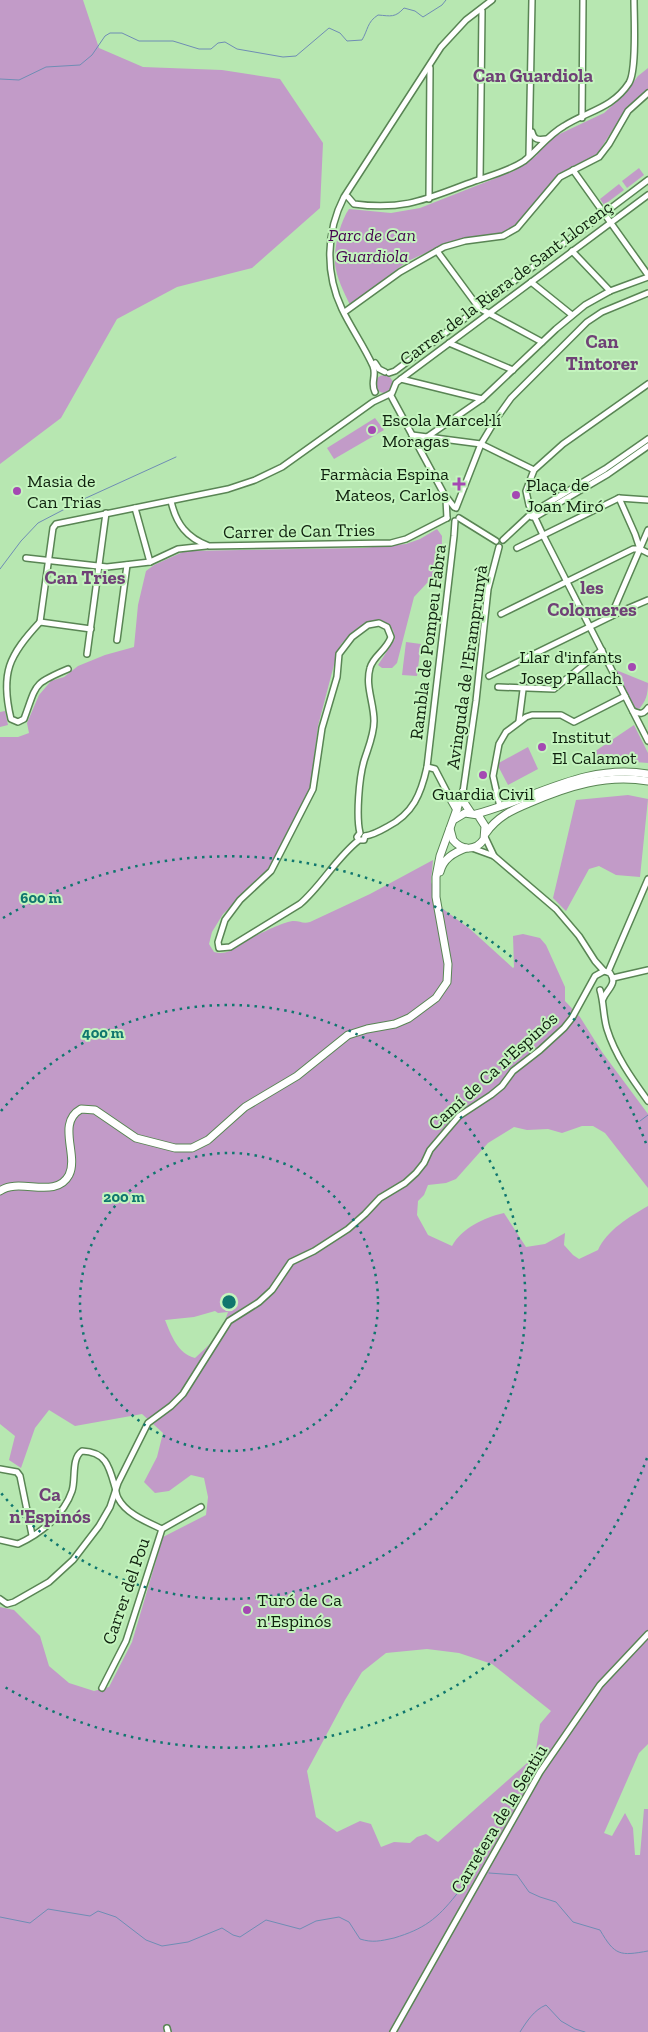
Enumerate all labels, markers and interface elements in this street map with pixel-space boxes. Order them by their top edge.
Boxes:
district label: Can Guardiola [473,64,593,87]
street label: Carrer de la Riera de Sant Llorenç [395,196,617,370]
park label: Parc de Can Guardiola [328,224,416,267]
district label: Can Tintorer [566,330,639,375]
place label: Escola Marcel·lí Moragas [382,409,501,452]
marker: Escola Marcel·lí Moragas [366,424,378,436]
place label: Farmàcia Espina Mateos, Carlos [320,463,449,506]
place label: Masia de Can Trias [27,470,102,513]
place label: Plaça de Joan Miró [526,474,604,517]
marker: Farmàcia Espina Mateos, Carlos [453,478,465,490]
marker: Masia de Can Trias [11,485,23,497]
marker: Plaça de Joan Miró [510,489,522,501]
street label: Carrer de Can Tries [223,519,375,543]
street label: Rambla de Pompeu Fabra [405,543,451,741]
street label: Avinguda de l'Eramprunyà [442,563,492,771]
district label: Can Tries [45,566,126,589]
district label: les Colomeres [547,576,637,621]
place label: Llar d'infants Josep Pallach [519,646,622,689]
marker: Llar d'infants Josep Pallach [626,661,638,673]
place label: Institut El Calamot [552,726,637,769]
marker: Institut El Calamot [536,741,548,753]
marker: Guardia Civil [477,769,489,781]
place label: Guardia Civil [432,783,534,805]
text: 600 m [20,889,62,907]
street label: Camí de Ca n'Espinós [424,1007,562,1135]
text: 400 m [82,1024,124,1042]
text: 200 m [103,1188,145,1206]
centre of rings [220,1293,238,1311]
district label: Ca n'Espinós [9,1483,91,1528]
street label: Carrer del Pou [97,1535,155,1647]
place label: Turó de Ca n'Espinós [257,1589,342,1632]
marker: Turó de Ca n'Espinós [241,1604,253,1616]
street label: Carretera de la Sentiu [446,1741,552,1897]

